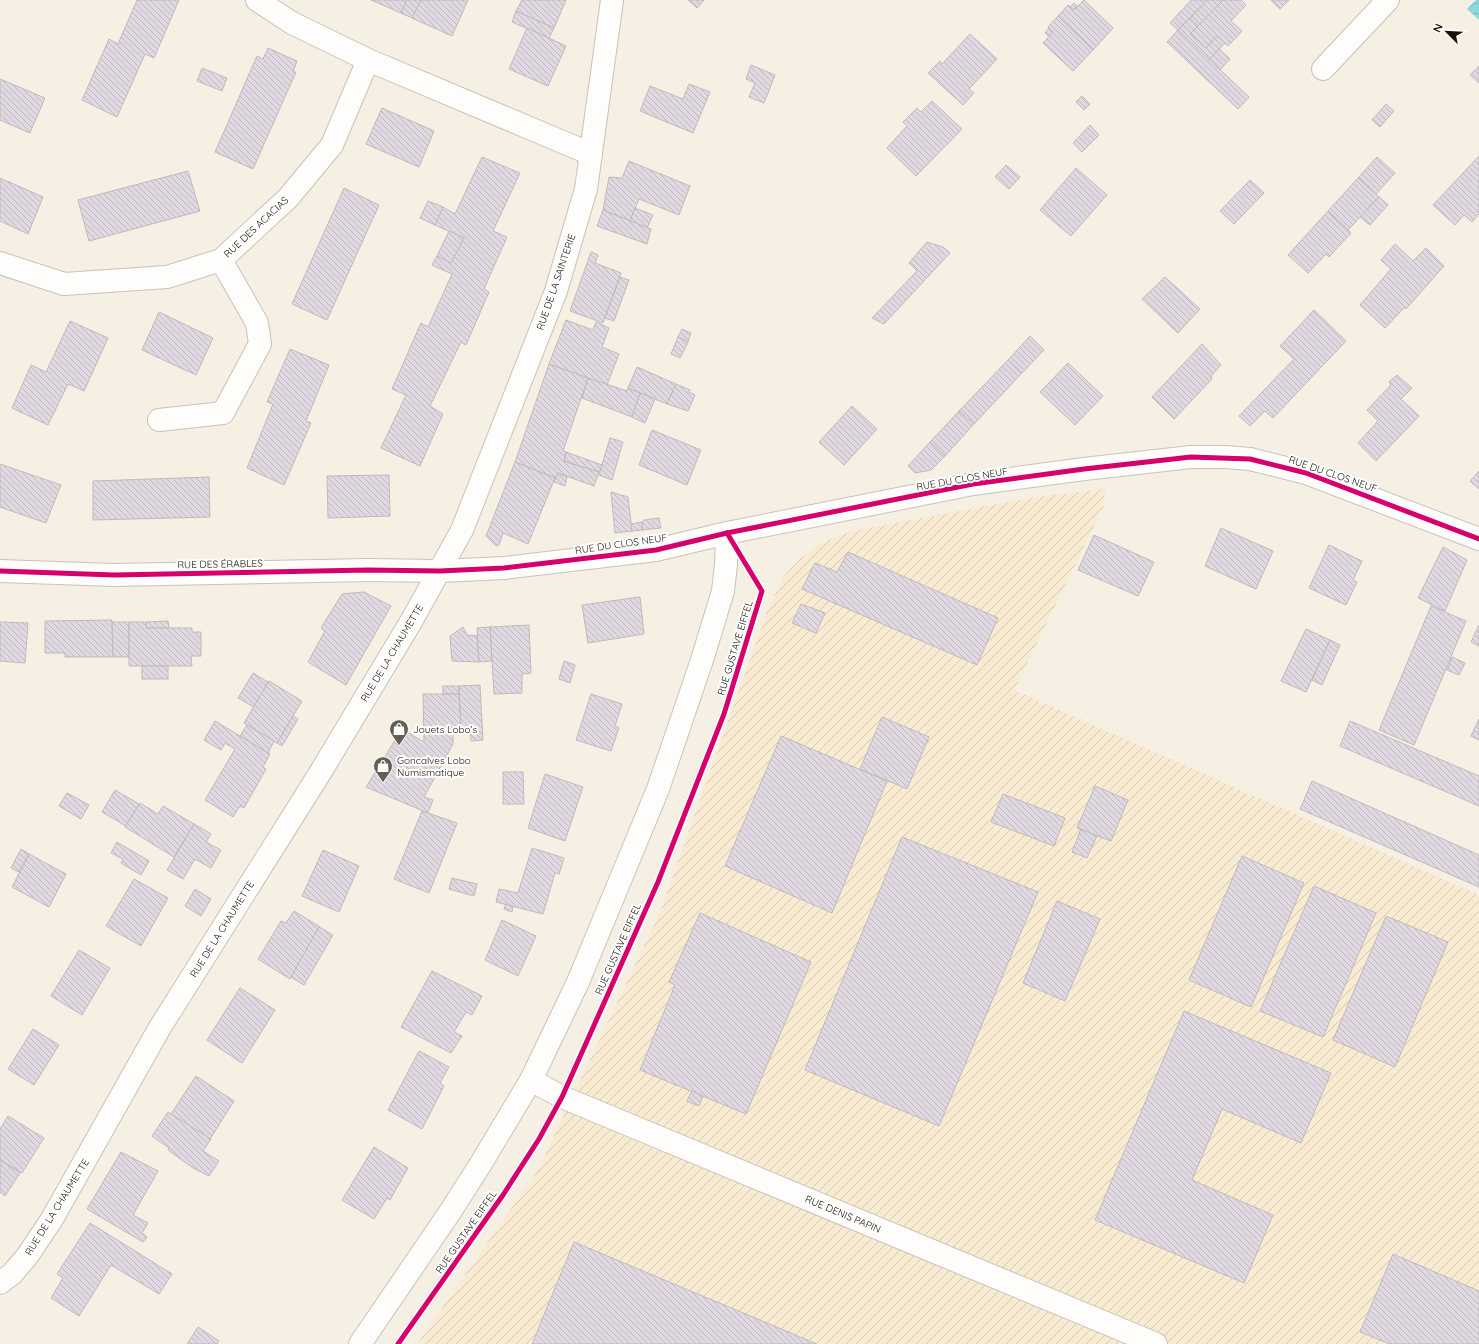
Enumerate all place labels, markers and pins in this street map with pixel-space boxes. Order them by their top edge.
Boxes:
shop icon: Jouets Lobo’s [388,718,410,746]
place label: Jouets Lobo’s [413,723,478,736]
place label: Goncalves Lobo Numismatique [397,754,471,779]
shop icon: Goncalves Lobo Numismatique [372,755,394,783]

